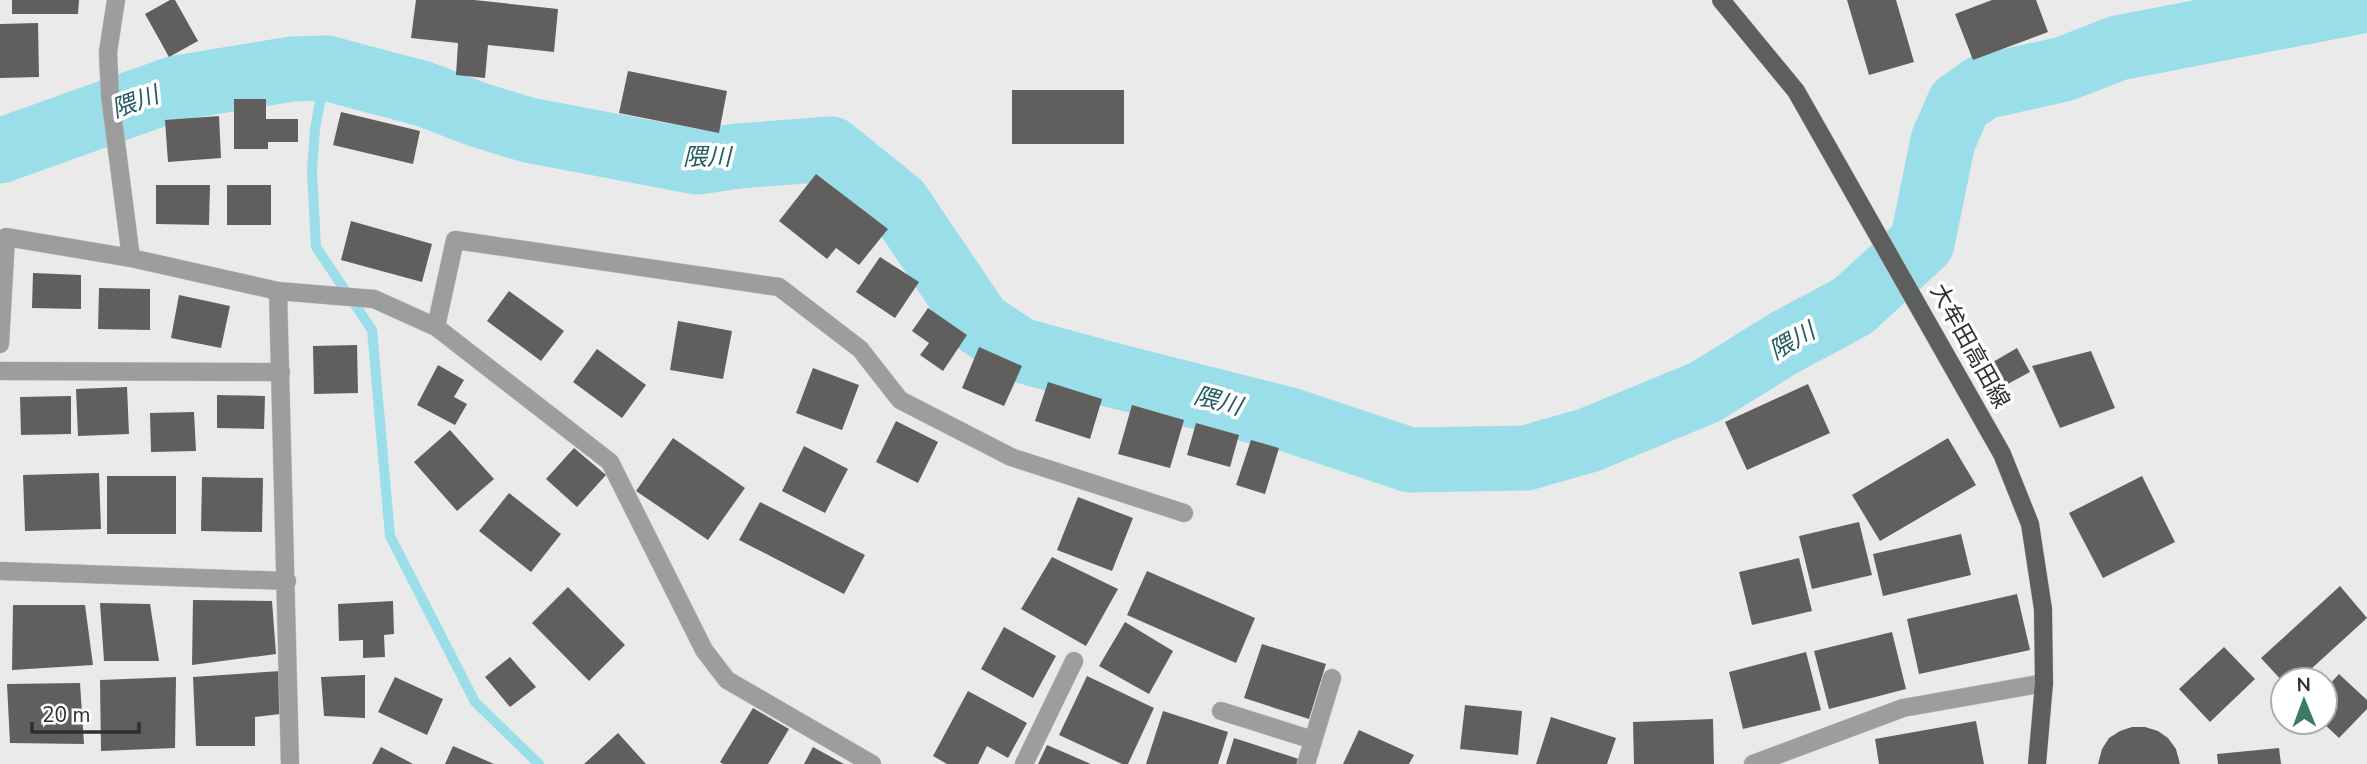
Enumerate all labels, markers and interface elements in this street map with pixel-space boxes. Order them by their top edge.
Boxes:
water label: 隈川 [107,78,166,125]
water label: 隈川 [683,141,734,173]
street label: 大牟田高田線 [1923,278,2017,414]
water label: 隈川 [1763,314,1823,367]
water label: 隈川 [1191,379,1248,423]
north arrow [2269,666,2339,736]
text: N [2296,672,2311,698]
scale bar [32,690,138,734]
text: 20 m [42,701,91,729]

